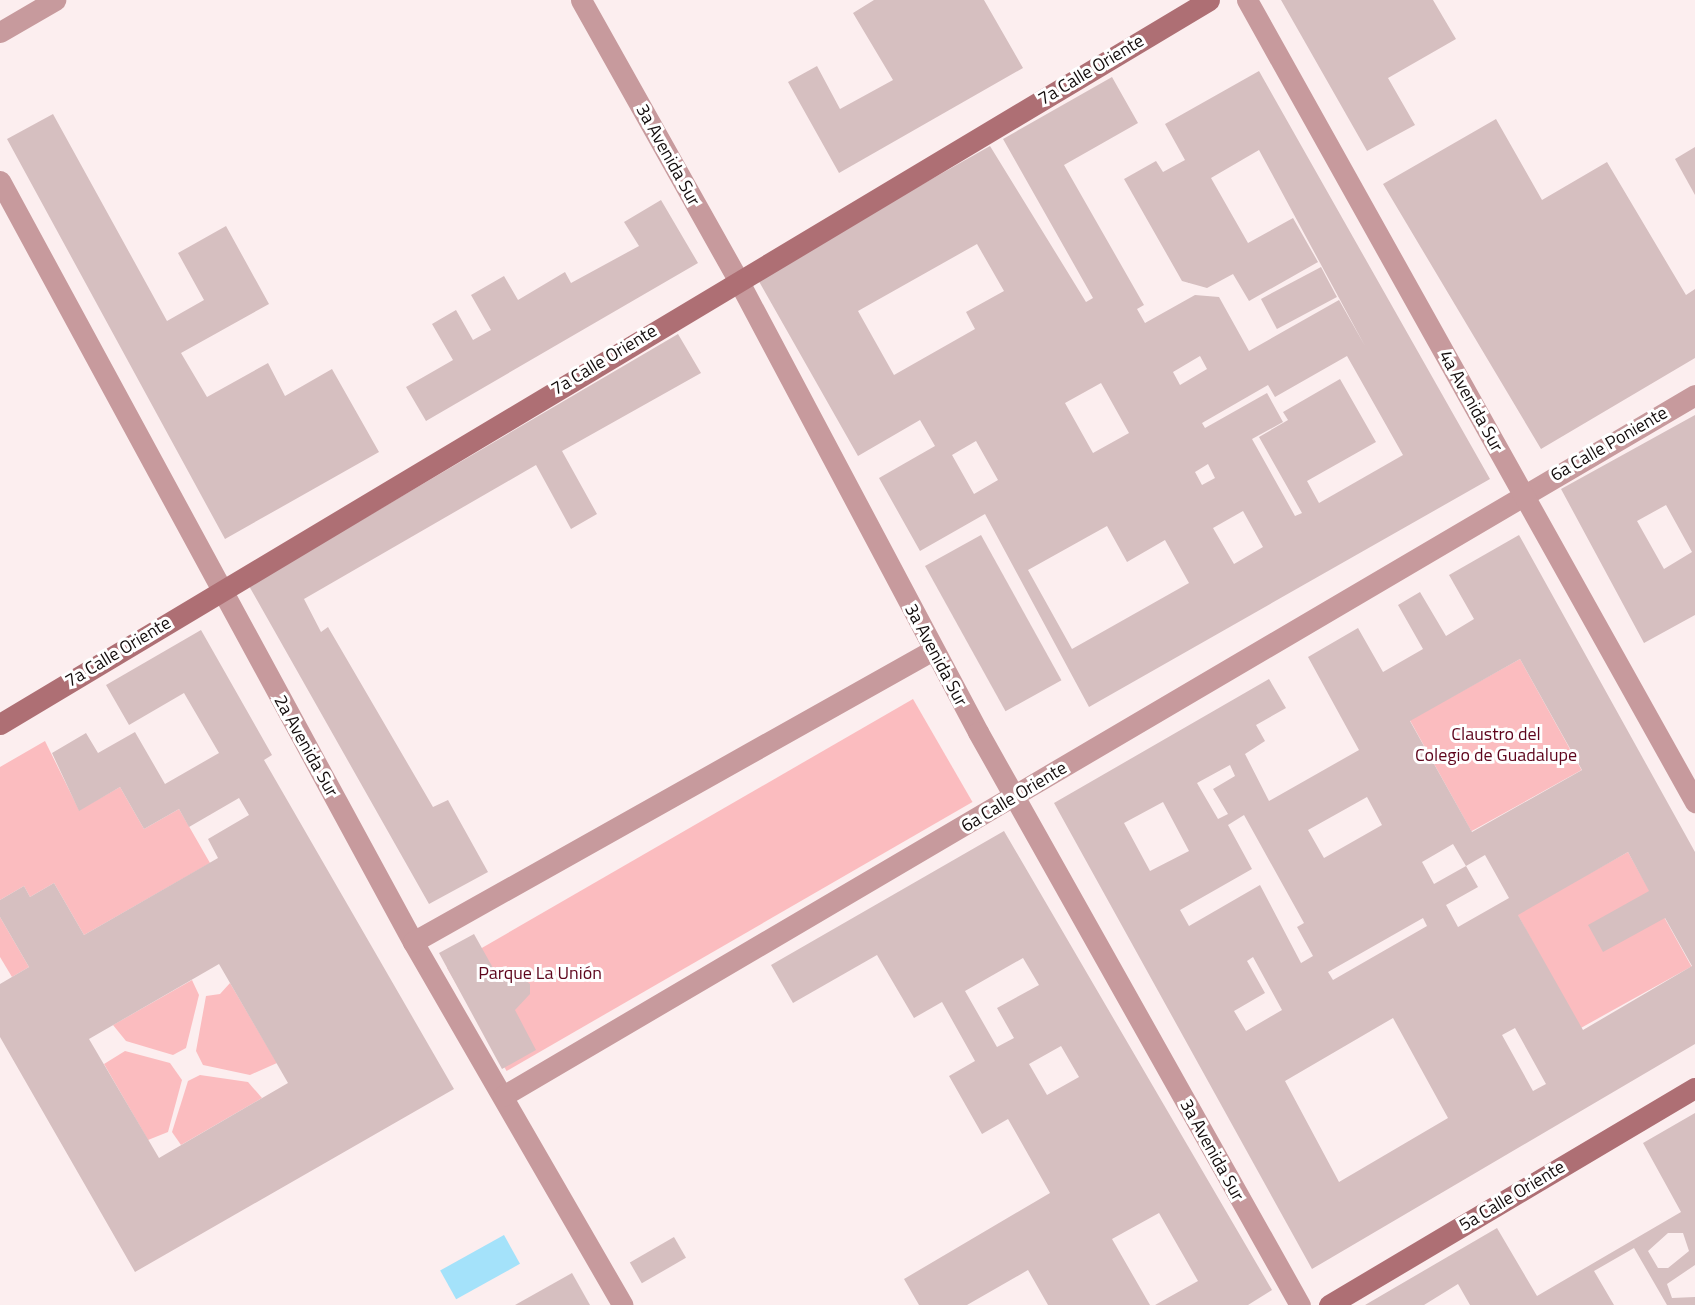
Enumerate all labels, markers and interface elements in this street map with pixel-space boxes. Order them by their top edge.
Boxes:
street label: 7a Calle Oriente [1034,30,1148,110]
street label: 3a Avenida Sur [631,100,705,210]
street label: 7a Calle Oriente [547,320,661,400]
street label: 4a Avenida Sur [1434,346,1508,456]
street label: 6a Calle Poniente [1547,402,1671,486]
street label: 3a Avenida Sur [900,600,972,710]
street label: 7a Calle Oriente [61,612,175,692]
street label: 2a Avenida Sur [269,691,343,801]
park label: Claustro del Colegio de Guadalupe [1415,724,1577,766]
street label: 6a Calle Oriente [957,757,1071,837]
park label: Parque La Unión [478,962,602,984]
street label: 3a Avenida Sur [1175,1095,1249,1205]
street label: 5a Calle Oriente [1455,1156,1569,1236]

